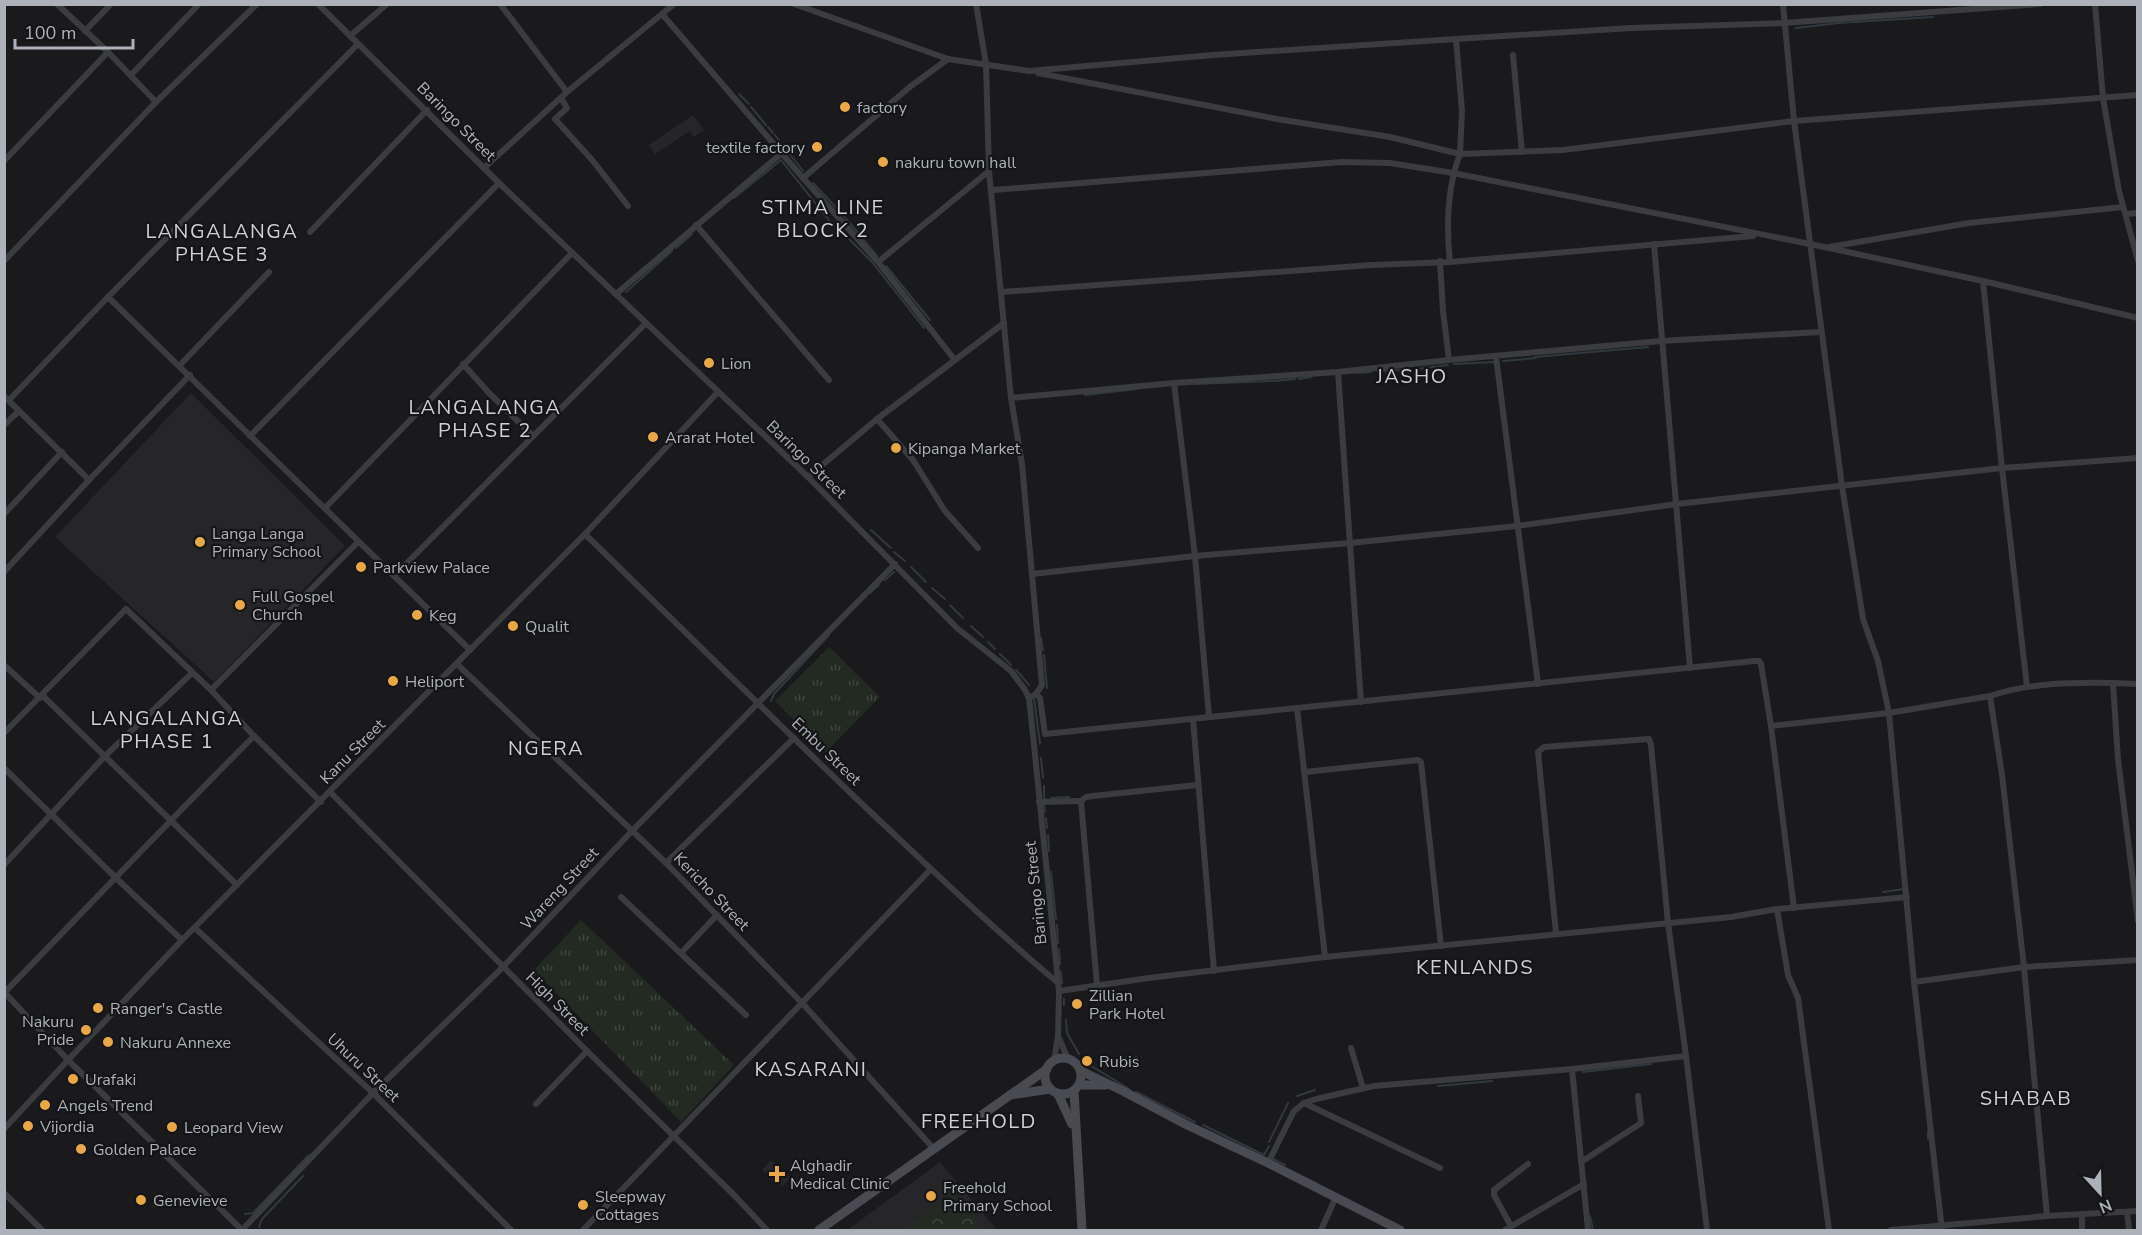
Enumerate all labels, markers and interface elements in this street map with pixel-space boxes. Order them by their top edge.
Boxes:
scale bar [15,12,134,50]
text: 100 m [24,21,76,45]
street label: Baringo Street [412,77,501,166]
place label: factory [857,97,908,119]
marker: factory [838,100,852,114]
place label: textile factory [706,137,806,159]
marker: textile factory [810,140,824,154]
place label: nakuru town hall [895,152,1017,174]
marker: nakuru town hall [876,155,890,169]
district label: STIMA LINE BLOCK 2 [761,194,885,244]
district label: LANGALANGA PHASE 3 [146,218,298,268]
place label: Lion [721,353,751,375]
marker: Lion [702,356,716,370]
district label: JASHO [1375,363,1448,390]
district label: LANGALANGA PHASE 2 [409,394,561,444]
street label: Baringo Street [761,416,852,504]
place label: Ararat Hotel [665,427,755,449]
marker: Ararat Hotel [646,430,660,444]
place label: Kipanga Market [908,438,1021,460]
marker: Kipanga Market [889,441,903,455]
place label: Langa Langa Primary School [212,523,321,563]
marker: Langa Langa Primary School [193,535,207,549]
place label: Parkview Palace [373,557,490,579]
marker: Parkview Palace [354,560,368,574]
place label: Full Gospel Church [252,586,334,626]
marker: Full Gospel Church [233,598,247,612]
place label: Keg [429,605,457,627]
marker: Keg [410,608,424,622]
place label: Qualit [525,616,569,638]
marker: Qualit [506,619,520,633]
place label: Heliport [405,671,465,693]
marker: Heliport [386,674,400,688]
district label: LANGALANGA PHASE 1 [91,705,243,755]
street label: Embu Street [787,713,866,791]
street label: Kanu Street [315,714,391,789]
district label: NGERA [508,735,584,762]
street label: Baringo Street [1020,840,1052,946]
street label: Wareng Street [516,842,604,935]
street label: Kericho Street [668,848,755,936]
district label: KENLANDS [1416,954,1534,981]
street label: High Street [520,967,594,1041]
place label: Zillian Park Hotel [1089,985,1165,1025]
marker: Zillian Park Hotel [1070,997,1084,1011]
place label: Ranger's Castle [110,998,223,1020]
marker: Ranger's Castle [91,1001,105,1015]
place label: Nakuru Pride [22,1011,74,1051]
marker: Nakuru Pride [79,1023,93,1037]
street label: Uhuru Street [322,1028,405,1107]
place label: Nakuru Annexe [120,1032,231,1054]
marker: Nakuru Annexe [101,1035,115,1049]
place label: Rubis [1099,1051,1139,1073]
marker: Rubis [1080,1054,1094,1068]
district label: KASARANI [755,1056,867,1083]
place label: Urafaki [85,1069,136,1091]
marker: Urafaki [66,1072,80,1086]
district label: SHABAB [1980,1085,2072,1112]
place label: Angels Trend [57,1095,153,1117]
marker: Angels Trend [38,1098,52,1112]
district label: FREEHOLD [921,1108,1037,1135]
place label: Vijordia [39,1116,95,1138]
place label: Leopard View [184,1117,284,1139]
marker: Vijordia [21,1119,35,1133]
marker: Leopard View [165,1120,179,1134]
place label: Golden Palace [93,1139,196,1161]
marker: Golden Palace [74,1142,88,1156]
place label: Alghadir Medical Clinic [790,1155,890,1195]
north arrow [2070,1163,2130,1223]
marker: Alghadir Medical Clinic [768,1165,786,1183]
place label: Freehold Primary School [943,1177,1052,1217]
place label: Sleepway Cottages [595,1186,666,1226]
marker: Freehold Primary School [924,1189,938,1203]
place label: Genevieve [153,1190,228,1212]
marker: Genevieve [134,1193,148,1207]
text: N [2096,1194,2115,1218]
marker: Sleepway Cottages [576,1198,590,1212]

